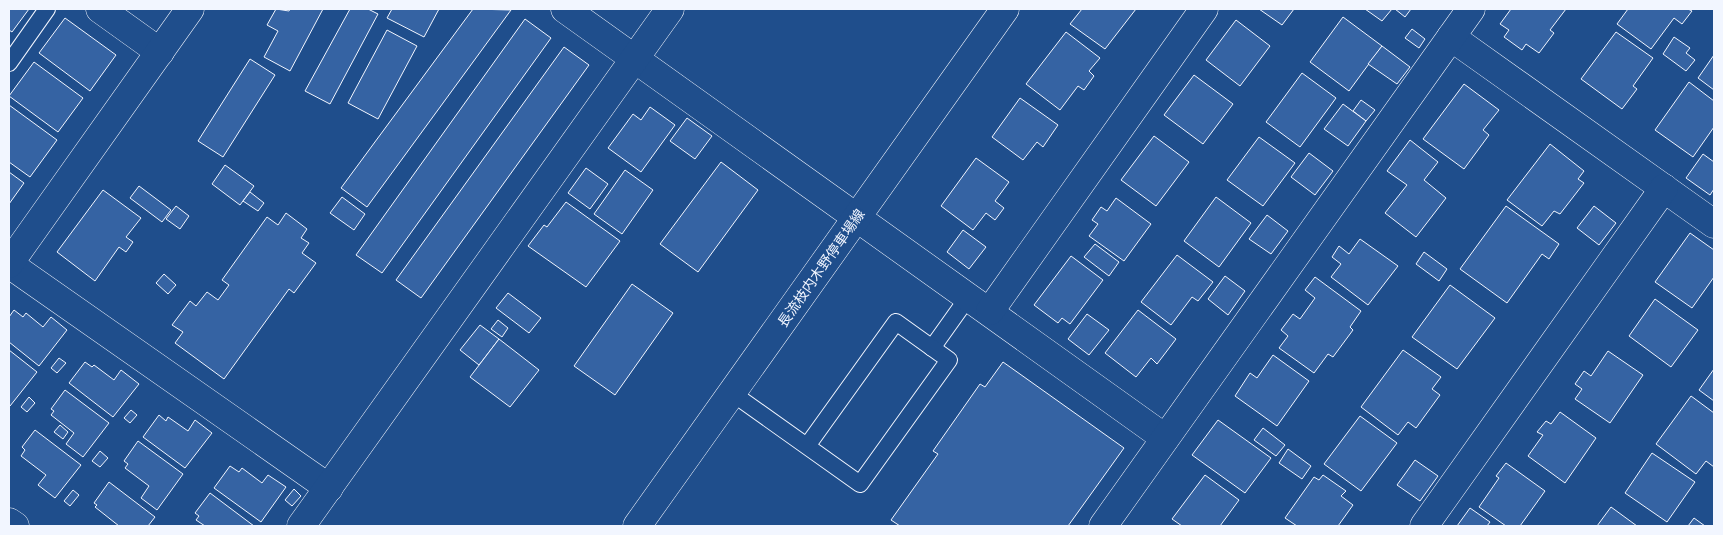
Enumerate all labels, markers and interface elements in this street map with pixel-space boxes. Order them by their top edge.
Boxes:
street label: 長流枝内木野停車場線 [773,205,869,331]

